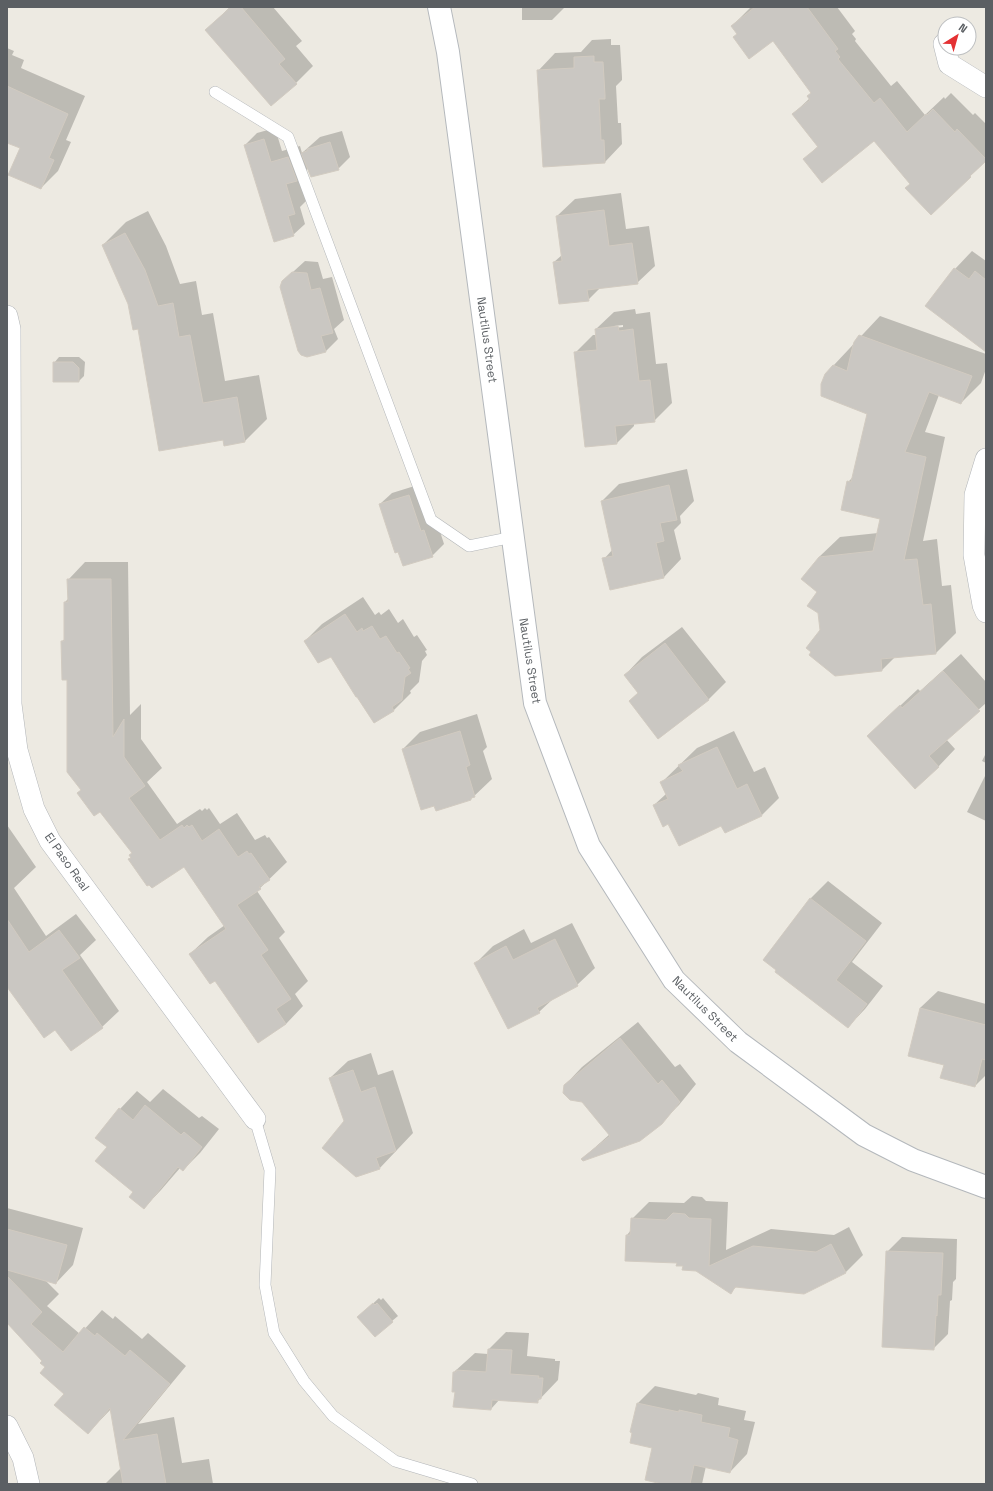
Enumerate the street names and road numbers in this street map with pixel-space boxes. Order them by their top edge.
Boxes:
street label: Nautilus Street [473,296,501,384]
street label: Nautilus Street [515,617,545,705]
street label: El Paso Real [41,830,93,894]
street label: Nautilus Street [669,973,741,1045]

